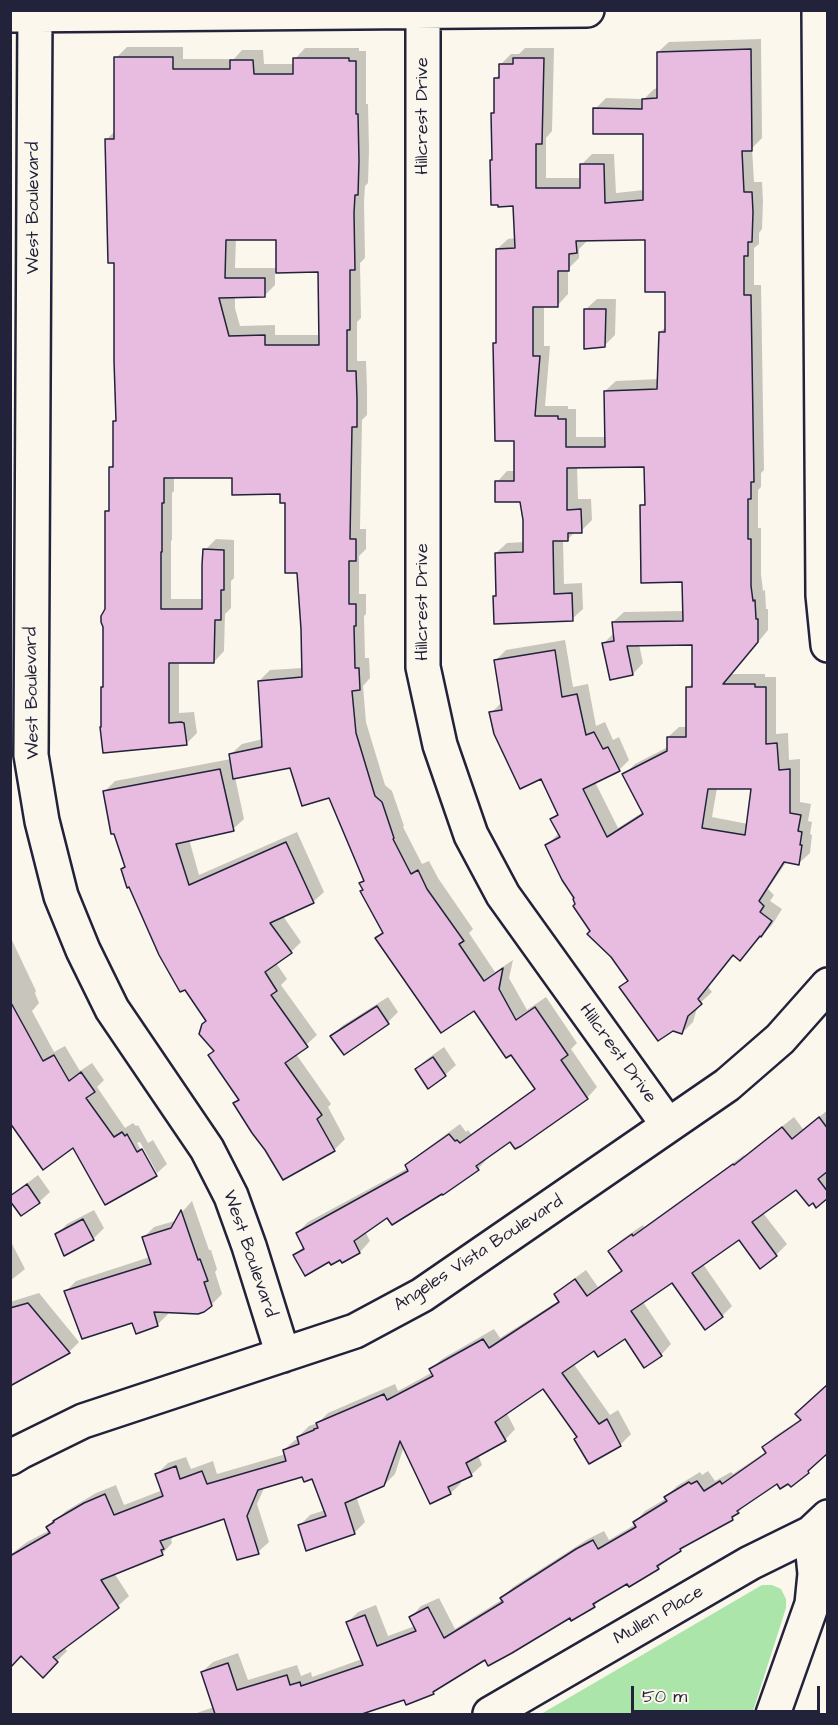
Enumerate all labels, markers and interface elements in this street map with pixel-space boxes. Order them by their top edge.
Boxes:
street label: Hillcrest Drive [412,57,434,175]
street label: West Boulevard [23,142,45,274]
street label: Hillcrest Drive [412,543,434,661]
street label: West Boulevard [21,627,45,759]
street label: Hillcrest Drive [574,1000,660,1108]
street label: West Boulevard [217,1188,281,1320]
street label: Angeles Vista Boulevard [390,1191,568,1317]
street label: Mullen Place [610,1582,708,1650]
scale bar [634,1674,823,1712]
text: 50 m [642,1684,687,1709]

